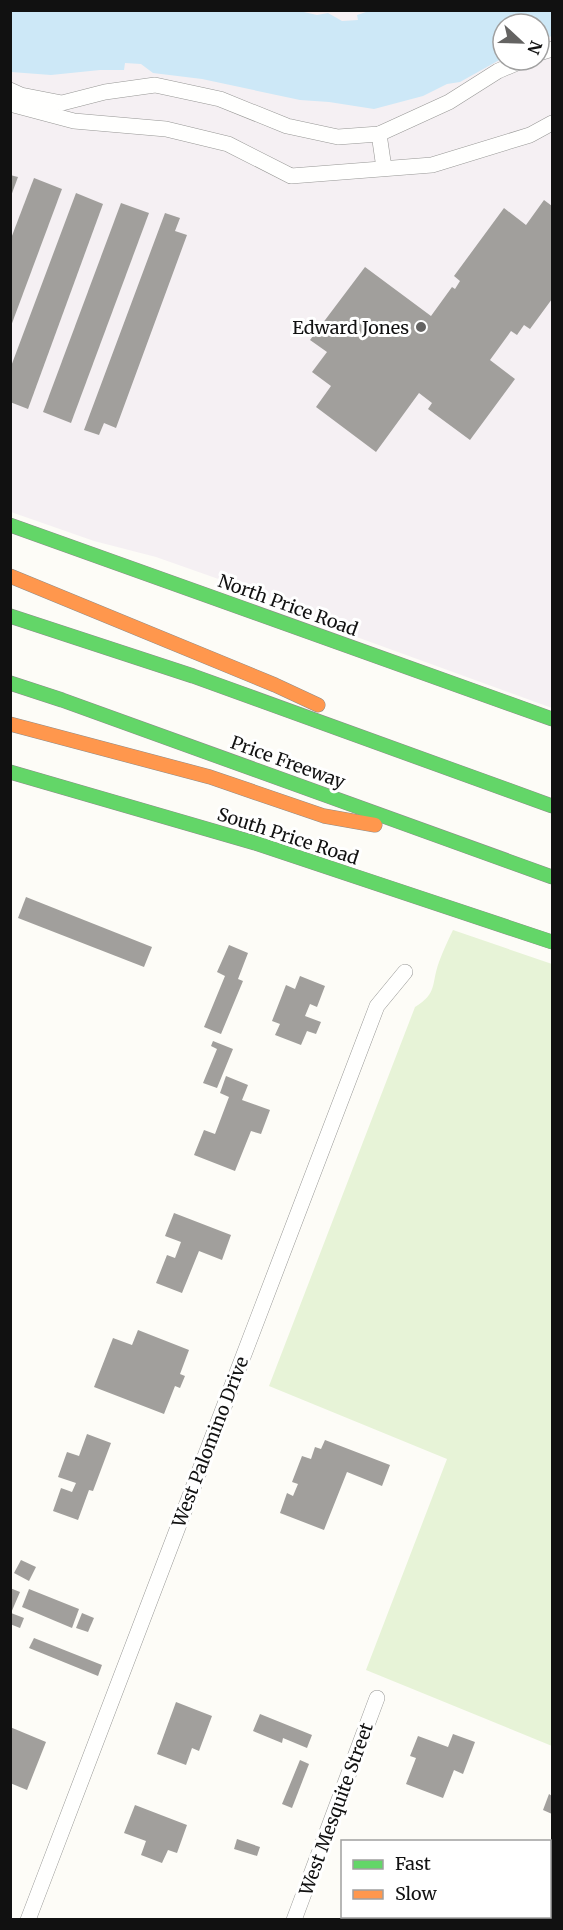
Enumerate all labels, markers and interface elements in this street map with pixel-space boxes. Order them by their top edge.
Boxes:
north arrow [491,12,551,72]
text: N [523,38,547,58]
place label: Edward Jones [292,316,409,339]
marker: Edward Jones [414,320,428,334]
street label: North Price Road [215,569,361,641]
street label: Price Freeway [227,731,349,794]
street label: South Price Road [214,802,362,870]
street label: West Palomino Drive [166,1353,253,1532]
street label: West Mesquite Street [294,1719,378,1899]
legend [341,1840,551,1918]
text: Fast [395,1852,431,1875]
text: Slow [395,1882,438,1905]

